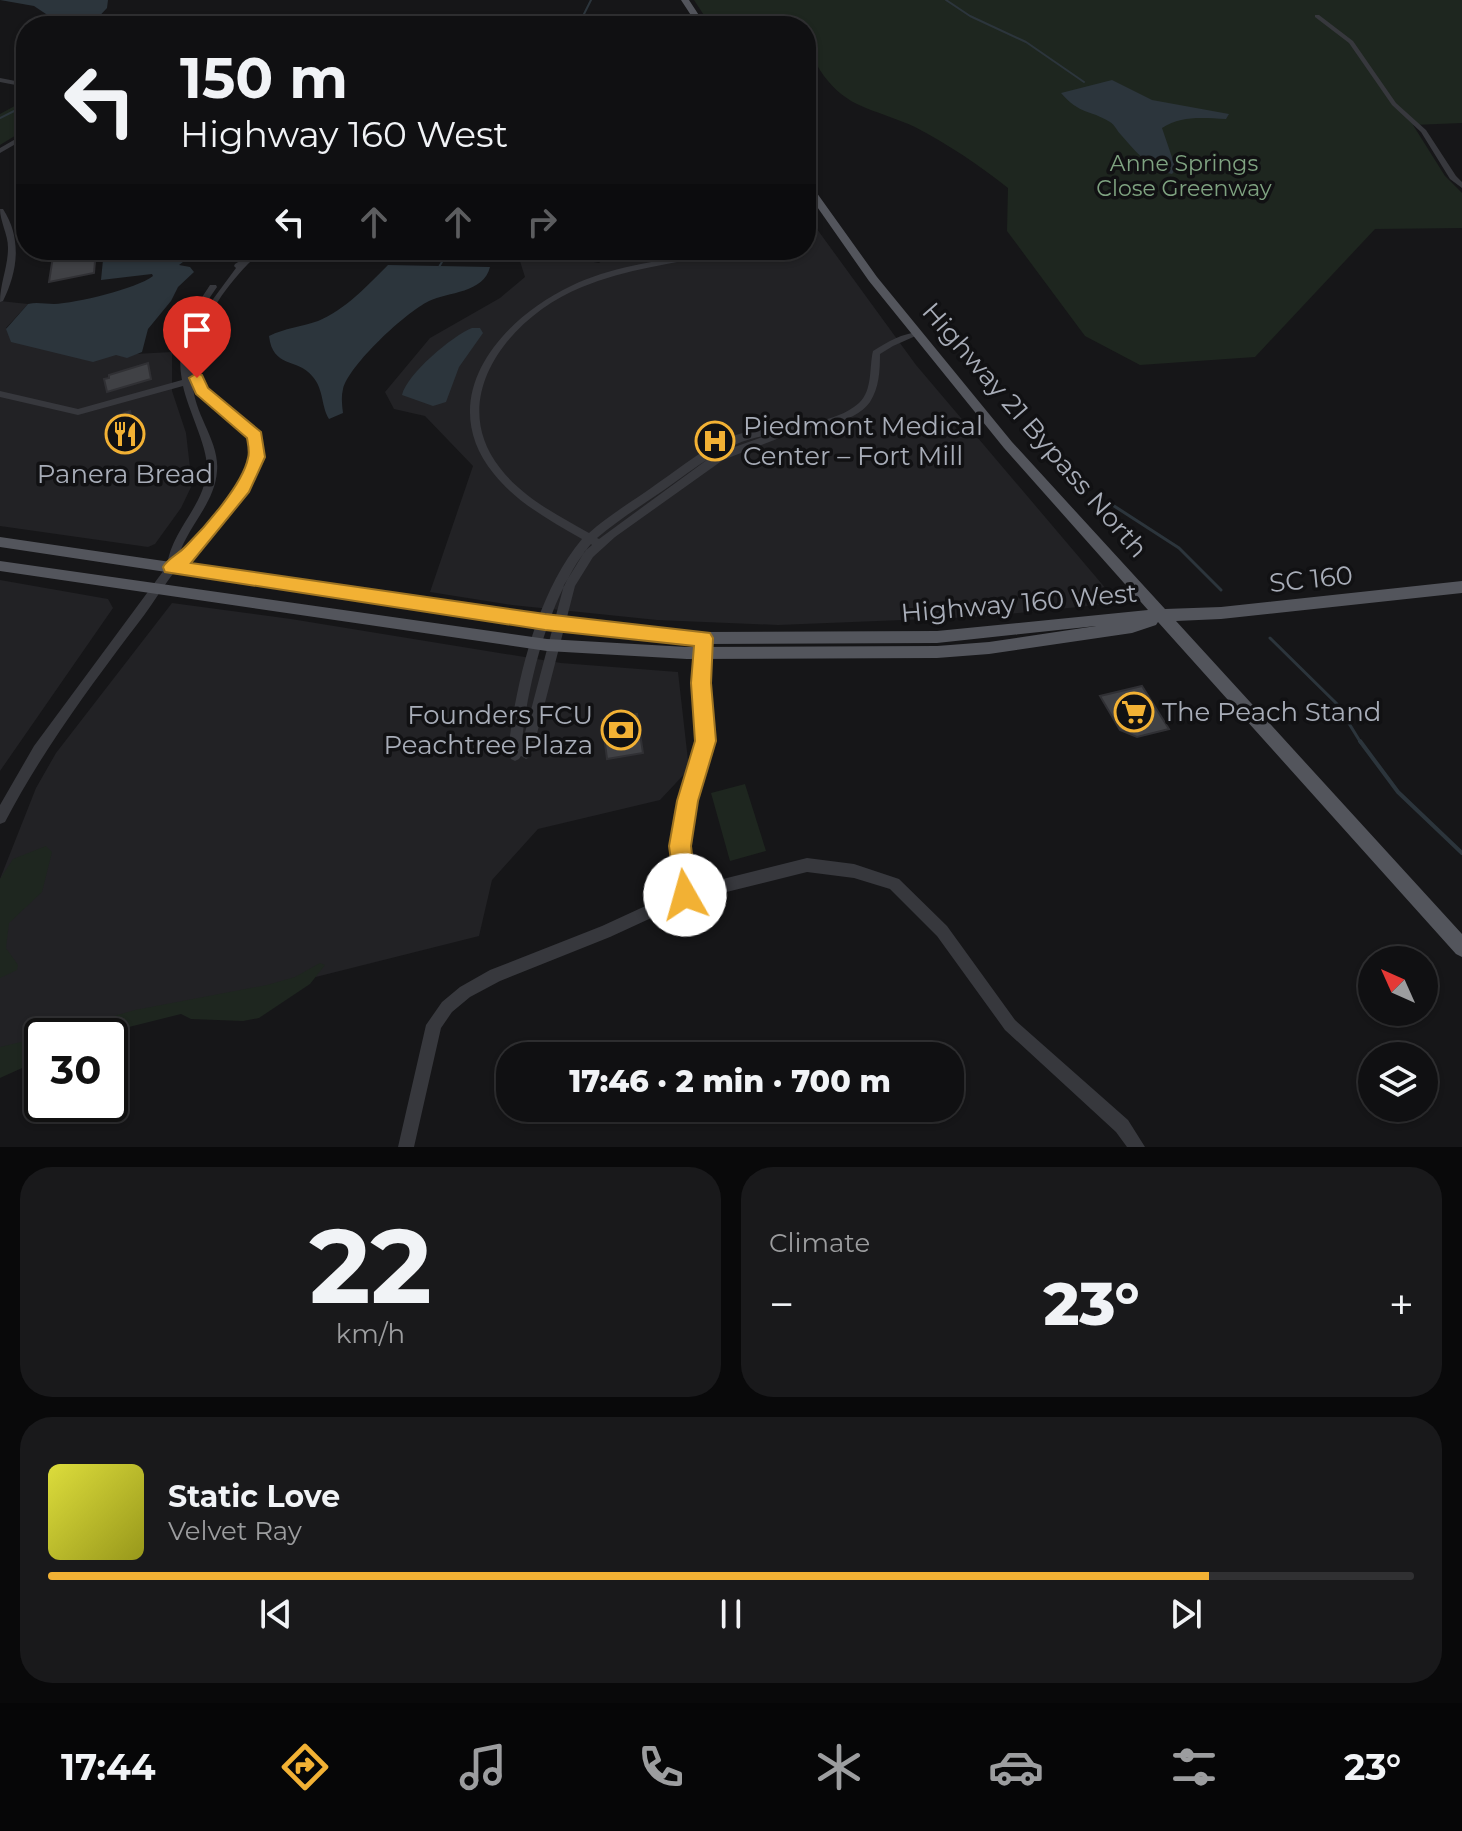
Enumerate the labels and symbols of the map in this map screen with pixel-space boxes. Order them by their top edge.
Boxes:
park label: Anne Springs Close Greenway [1096,150,1272,202]
pin [163,296,231,378]
street label: Highway 21 Bypass North [916,296,1154,564]
place label: Piedmont Medical Center – Fort Mill [743,410,983,472]
restaurant icon: Panera Bread [104,413,146,455]
hospital icon: Piedmont Medical Center – Fort Mill [694,420,736,462]
place label: Panera Bread [37,458,213,490]
street label: SC 160 [1268,559,1354,599]
street label: Highway 160 West [900,577,1138,629]
supermarket icon: The Peach Stand [1113,691,1155,733]
place label: The Peach Stand [1162,696,1381,728]
place label: Founders FCU Peachtree Plaza [384,699,593,761]
bank icon: Founders FCU Peachtree Plaza [600,709,642,751]
position arrow [643,853,727,937]
north arrow [1358,946,1438,1026]
speed limit sign: 30 [24,1018,128,1122]

